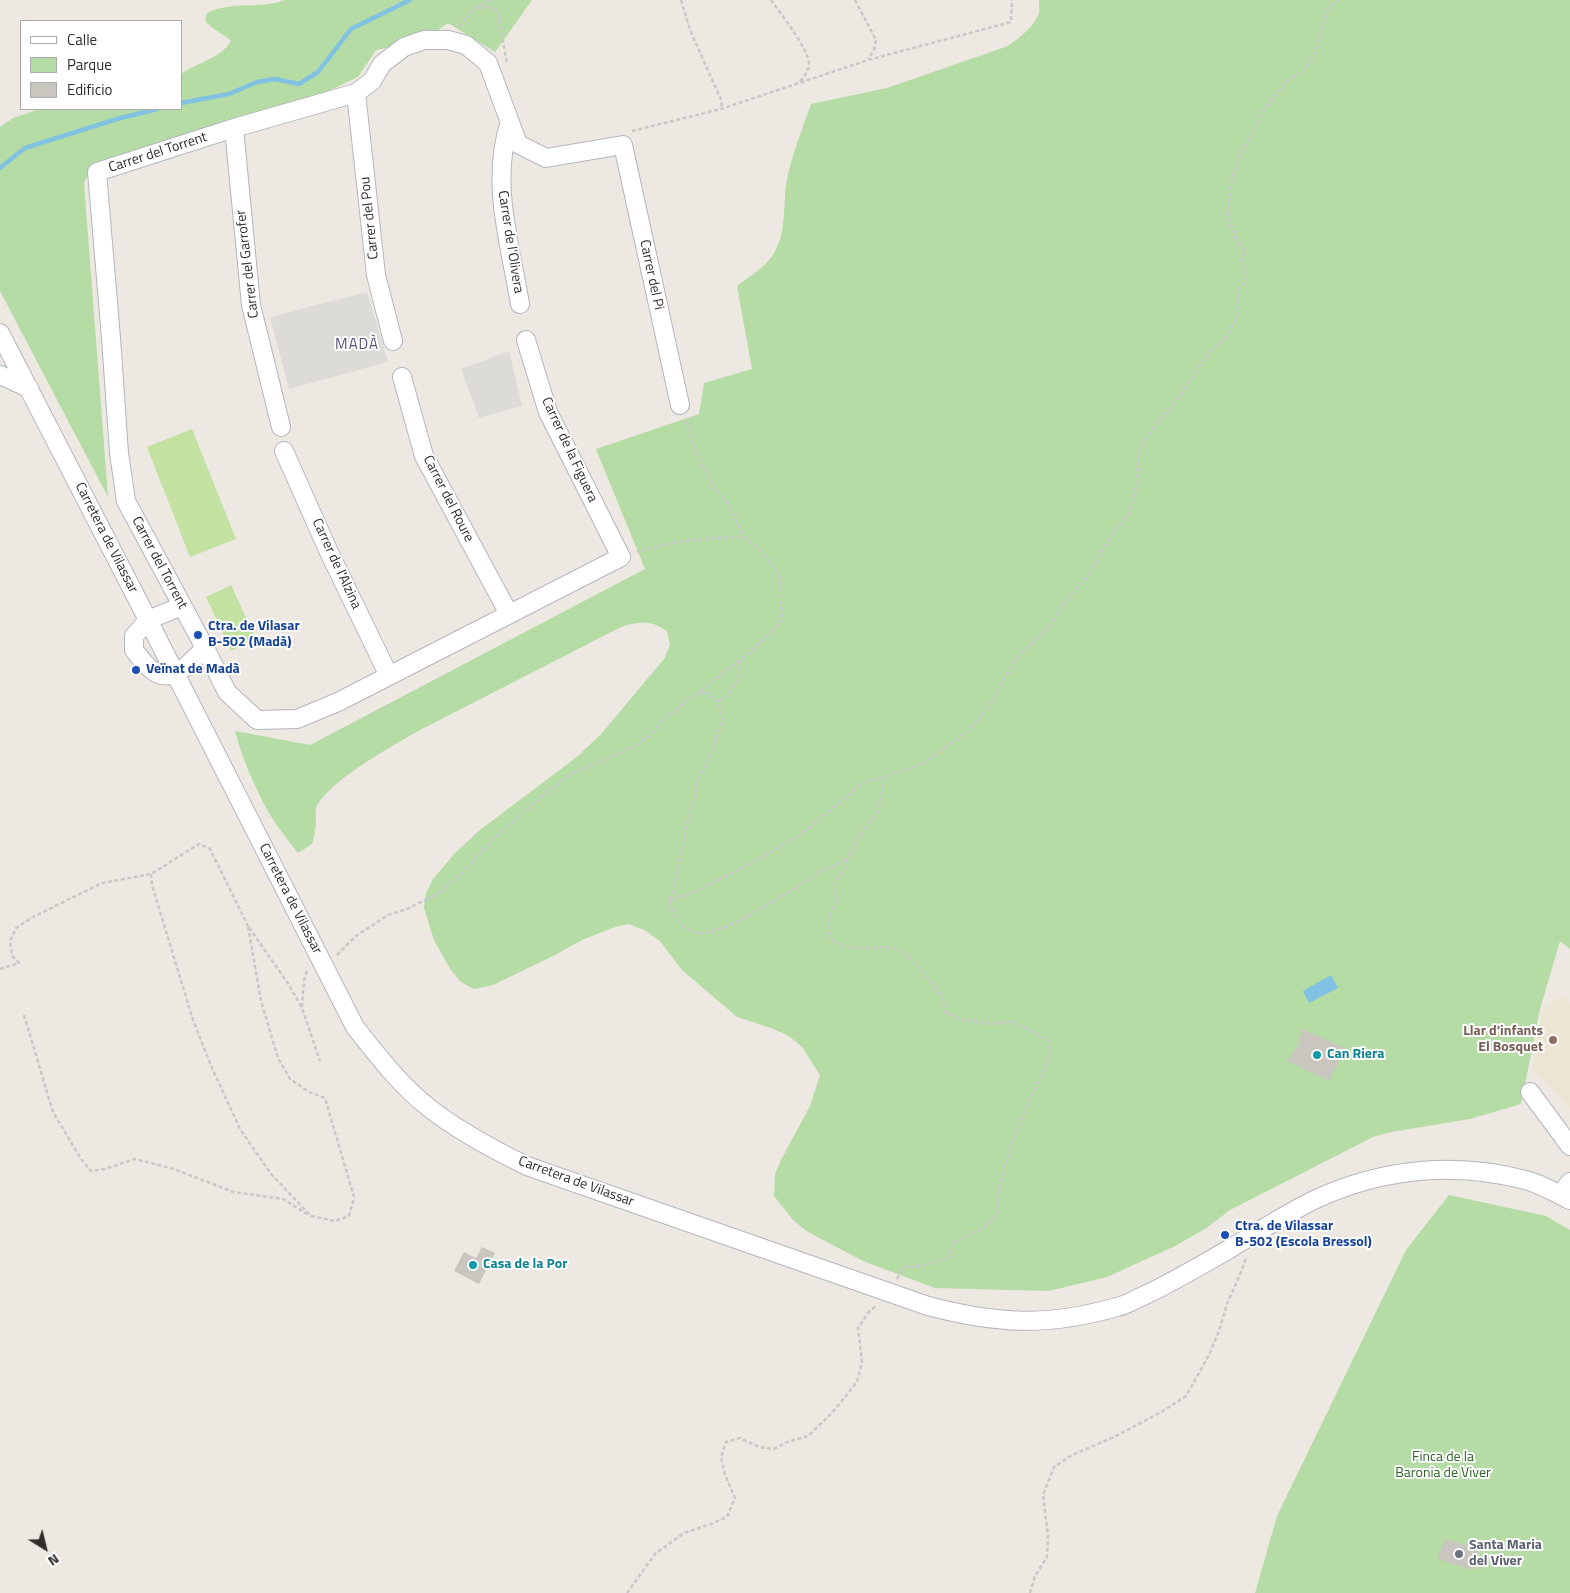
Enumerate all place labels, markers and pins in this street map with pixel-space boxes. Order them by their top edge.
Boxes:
place label: Ctra. de Vilasar B-502 (Madà) [208,619,300,652]
marker: Ctra. de Vilasar B-502 (Madà) [192,629,204,641]
place label: Veïnat de Madà [146,662,240,678]
marker: Veïnat de Madà [130,664,142,676]
place label: Llar d'infants El Bosquet [1463,1024,1543,1056]
marker: Llar d'infants El Bosquet [1547,1034,1559,1046]
place label: Can Riera [1327,1047,1384,1063]
marker: Can Riera [1311,1049,1323,1061]
place label: Ctra. de Vilassar B-502 (Escola Bressol) [1235,1219,1372,1252]
marker: Ctra. de Vilassar B-502 (Escola Bressol) [1219,1229,1231,1241]
place label: Casa de la Por [483,1257,567,1273]
marker: Casa de la Por [467,1259,479,1271]
place label: Santa Maria del Viver [1469,1538,1542,1570]
marker: Santa Maria del Viver [1453,1548,1465,1560]

